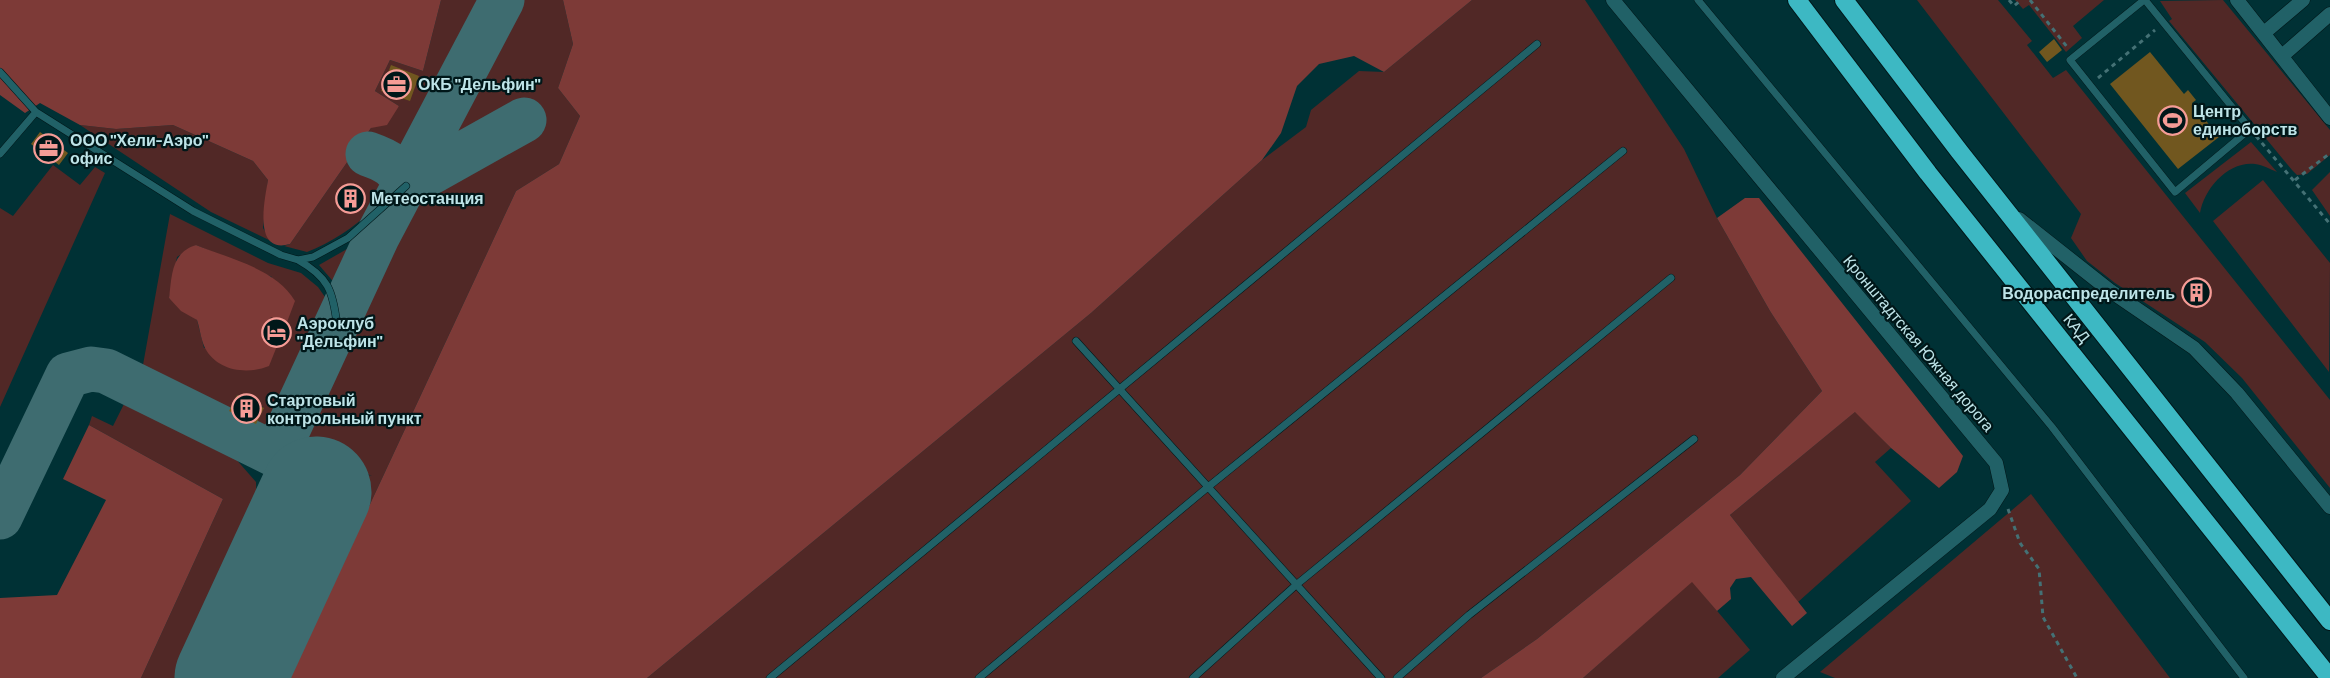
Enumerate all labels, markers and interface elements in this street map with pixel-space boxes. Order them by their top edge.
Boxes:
office icon: ОКБ "Дельфин" [381,68,413,100]
place label: ОКБ "Дельфин" [418,74,541,93]
place label: Центр единоборств [2193,101,2297,138]
sports icon: Центр единоборств [2156,104,2188,136]
place label: ООО "Хели-Аэро" офис [70,130,209,167]
office icon: ООО "Хели-Аэро" офис [33,133,65,165]
building icon: Метеостанция [334,182,366,214]
place label: Метеостанция [371,188,484,207]
street label: Кронштадтская Южная дорога [1840,251,1999,435]
building icon: Водораспределитель [2180,277,2212,309]
place label: Водораспределитель [2002,283,2175,302]
street label: КАД [2060,310,2095,346]
place label: Аэроклуб "Дельфин" [297,313,383,350]
hotel icon: Аэроклуб "Дельфин" [260,316,292,348]
place label: Стартовый контрольный пункт [267,390,422,427]
building icon: Стартовый контрольный пункт [230,393,262,425]

